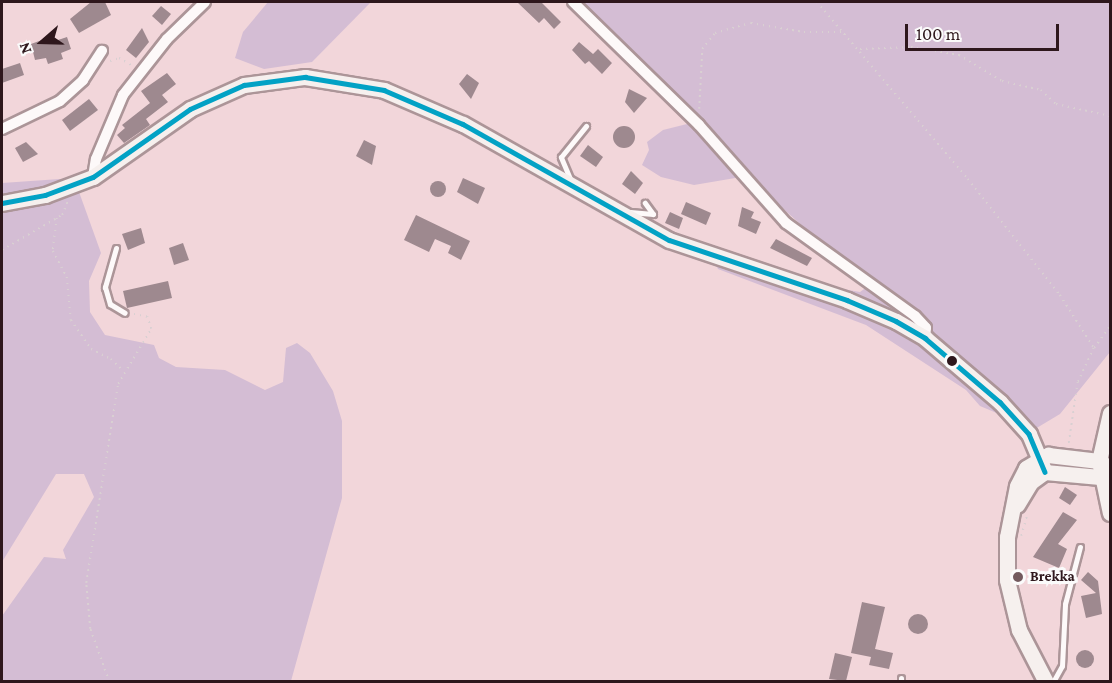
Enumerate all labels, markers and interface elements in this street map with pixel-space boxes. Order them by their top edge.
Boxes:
north arrow [12,12,72,72]
scale bar [908,12,1062,50]
text: 100 m [916,24,960,44]
text: N [15,40,34,56]
unlabelled marker [946,355,958,367]
place label: Brekka [1030,568,1075,586]
marker: Brekka [1011,570,1025,584]

